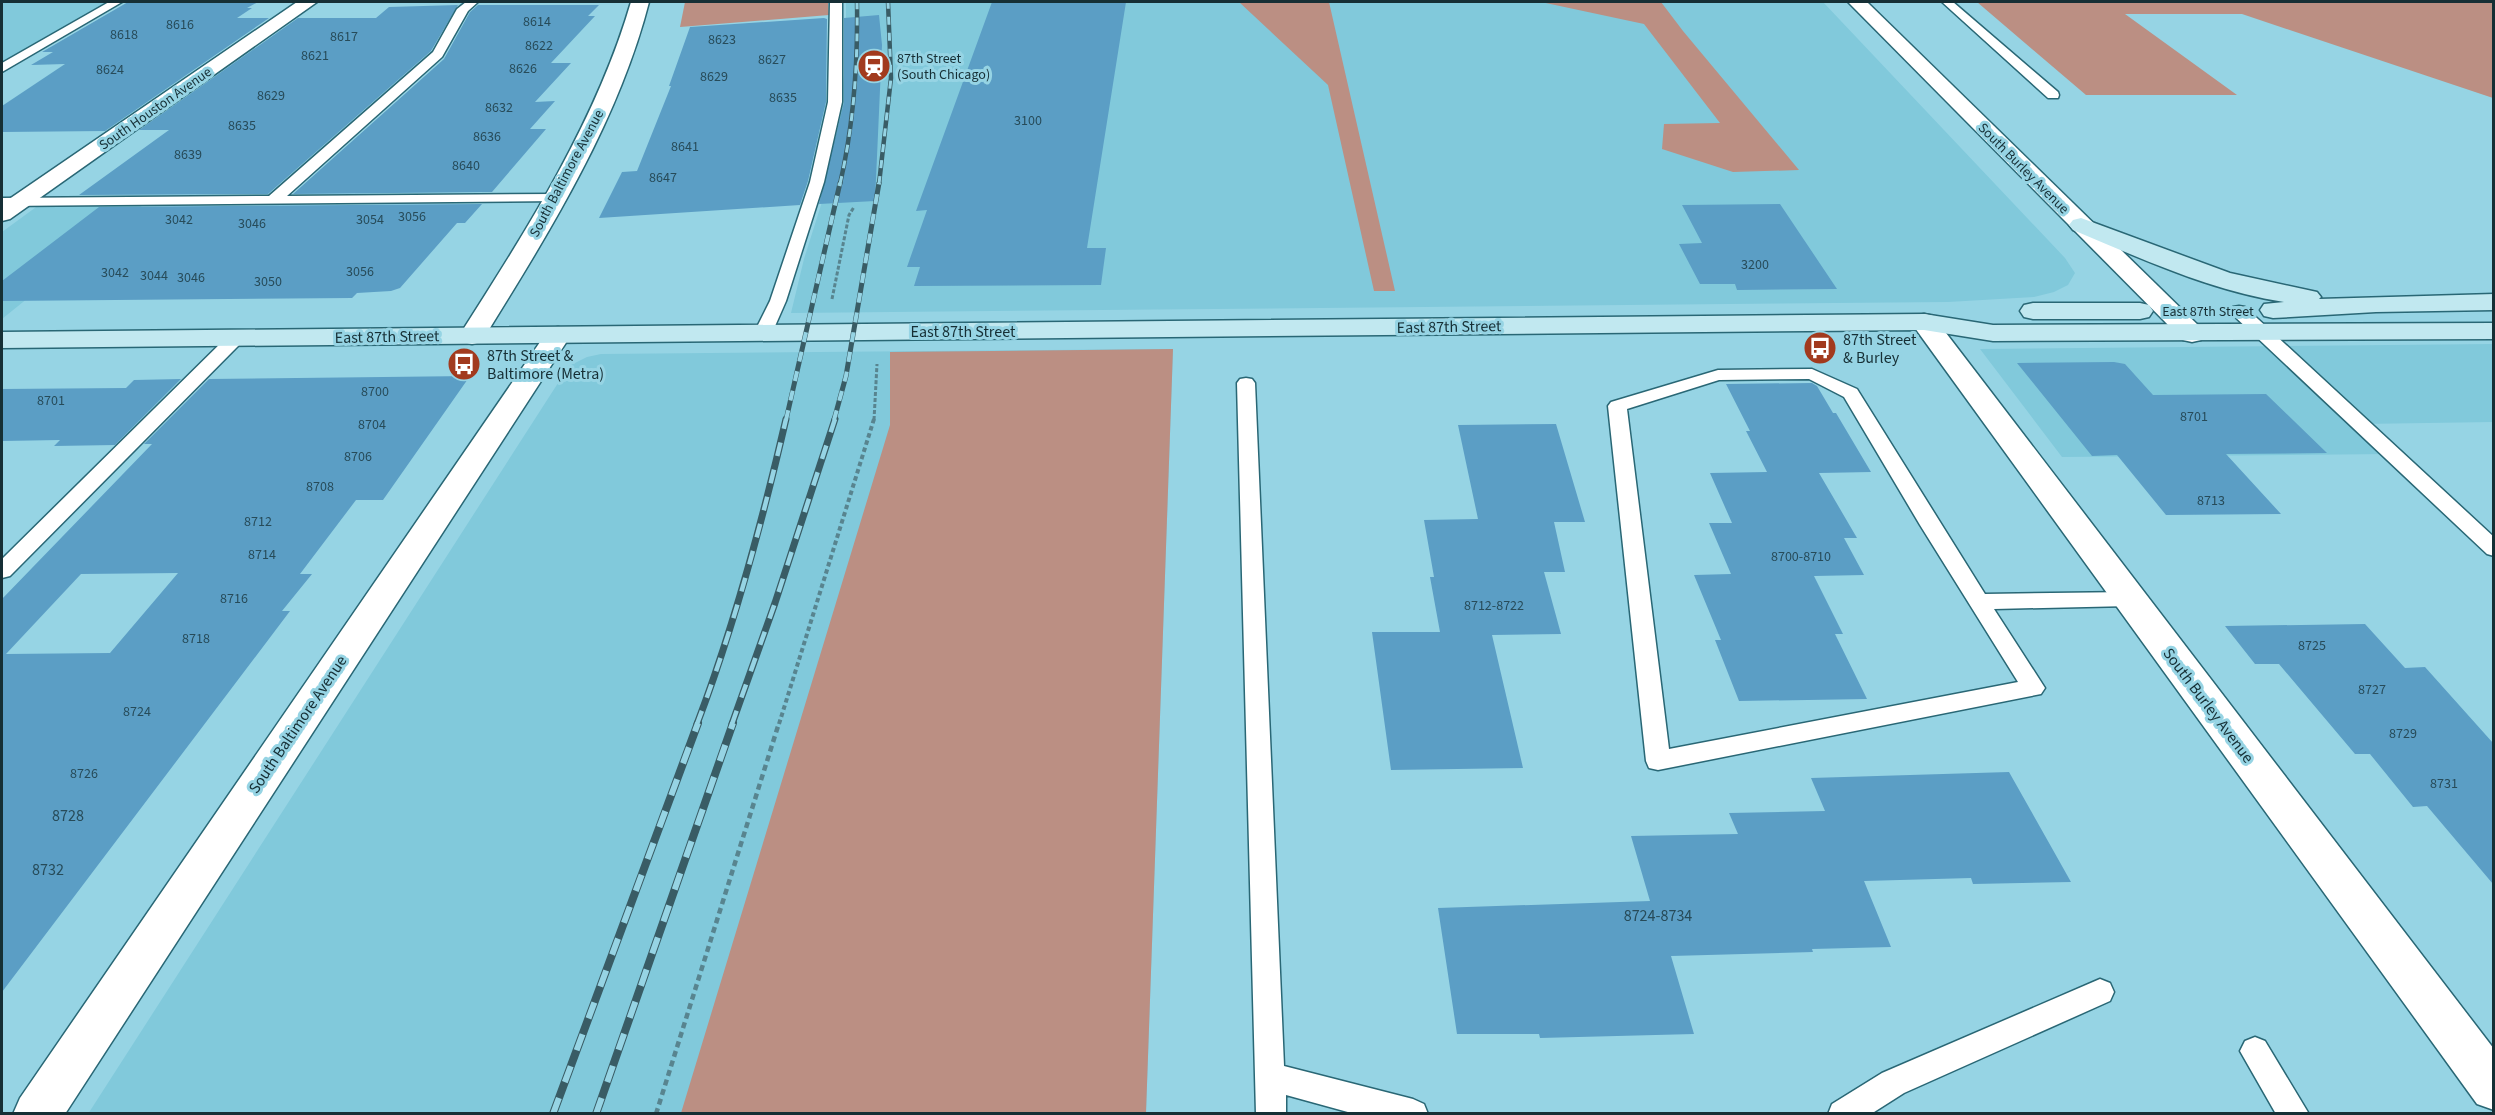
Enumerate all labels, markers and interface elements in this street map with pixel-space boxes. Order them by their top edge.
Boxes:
house number: 8614 [523,12,551,32]
house number: 8616 [166,15,194,35]
house number: 8618 [110,25,138,45]
house number: 8617 [330,27,358,47]
house number: 8623 [708,30,736,50]
house number: 8622 [525,36,553,56]
house number: 8621 [301,46,329,66]
station icon: 87th Street (South Chicago) [856,48,892,84]
place label: 87th Street (South Chicago) [897,49,990,85]
house number: 8627 [758,50,786,70]
house number: 8626 [509,59,537,79]
house number: 8624 [96,60,124,80]
street label: South Houston Avenue [95,62,216,155]
house number: 8629 [700,67,728,87]
house number: 8629 [257,86,285,106]
house number: 8635 [769,88,797,108]
house number: 8632 [485,98,513,118]
street label: South Baltimore Avenue [525,106,609,241]
house number: 3100 [1014,111,1042,131]
house number: 8635 [228,116,256,136]
street label: South Burley Avenue [1973,119,2073,219]
house number: 8636 [473,127,501,147]
house number: 8641 [671,137,699,157]
house number: 8639 [174,145,202,165]
house number: 8640 [452,156,480,176]
house number: 8647 [649,168,677,188]
house number: 3056 [398,207,426,227]
house number: 3042 [165,210,193,230]
house number: 3054 [356,210,384,230]
house number: 3046 [238,214,266,234]
house number: 3200 [1741,255,1769,275]
house number: 3056 [346,262,374,282]
house number: 3042 [101,263,129,283]
house number: 3044 [140,266,168,286]
house number: 3046 [177,268,205,288]
house number: 3050 [254,272,282,292]
street label: East 87th Street [2162,302,2254,322]
street label: East 87th Street [1396,315,1502,339]
street label: East 87th Street [911,321,1016,343]
street label: East 87th Street [334,325,440,349]
place label: 87th Street & Burley [1843,329,1917,369]
bus stop icon: 87th Street & Burley [1802,330,1838,366]
place label: 87th Street & Baltimore (Metra) [487,345,604,385]
bus stop icon: 87th Street & Baltimore (Metra) [446,346,482,382]
house number: 8700 [361,382,389,402]
house number: 8701 [37,391,65,411]
house number: 8701 [2180,407,2208,427]
house number: 8704 [358,415,386,435]
house number: 8706 [344,447,372,467]
house number: 8708 [306,477,334,497]
house number: 8713 [2197,491,2225,511]
house number: 8712 [244,512,272,532]
house number: 8714 [248,545,276,565]
house number: 8700-8710 [1771,547,1831,567]
house number: 8716 [220,589,248,609]
house number: 8712-8722 [1464,596,1524,616]
house number: 8718 [182,629,210,649]
house number: 8725 [2298,636,2326,656]
street label: South Burley Avenue [2158,643,2259,768]
street label: South Baltimore Avenue [243,651,352,798]
house number: 8727 [2358,680,2386,700]
house number: 8724 [123,702,151,722]
house number: 8729 [2389,724,2417,744]
house number: 8726 [70,764,98,784]
house number: 8731 [2430,774,2458,794]
house number: 8728 [52,805,84,827]
house number: 8732 [32,859,64,881]
house number: 8724-8734 [1624,905,1692,927]

